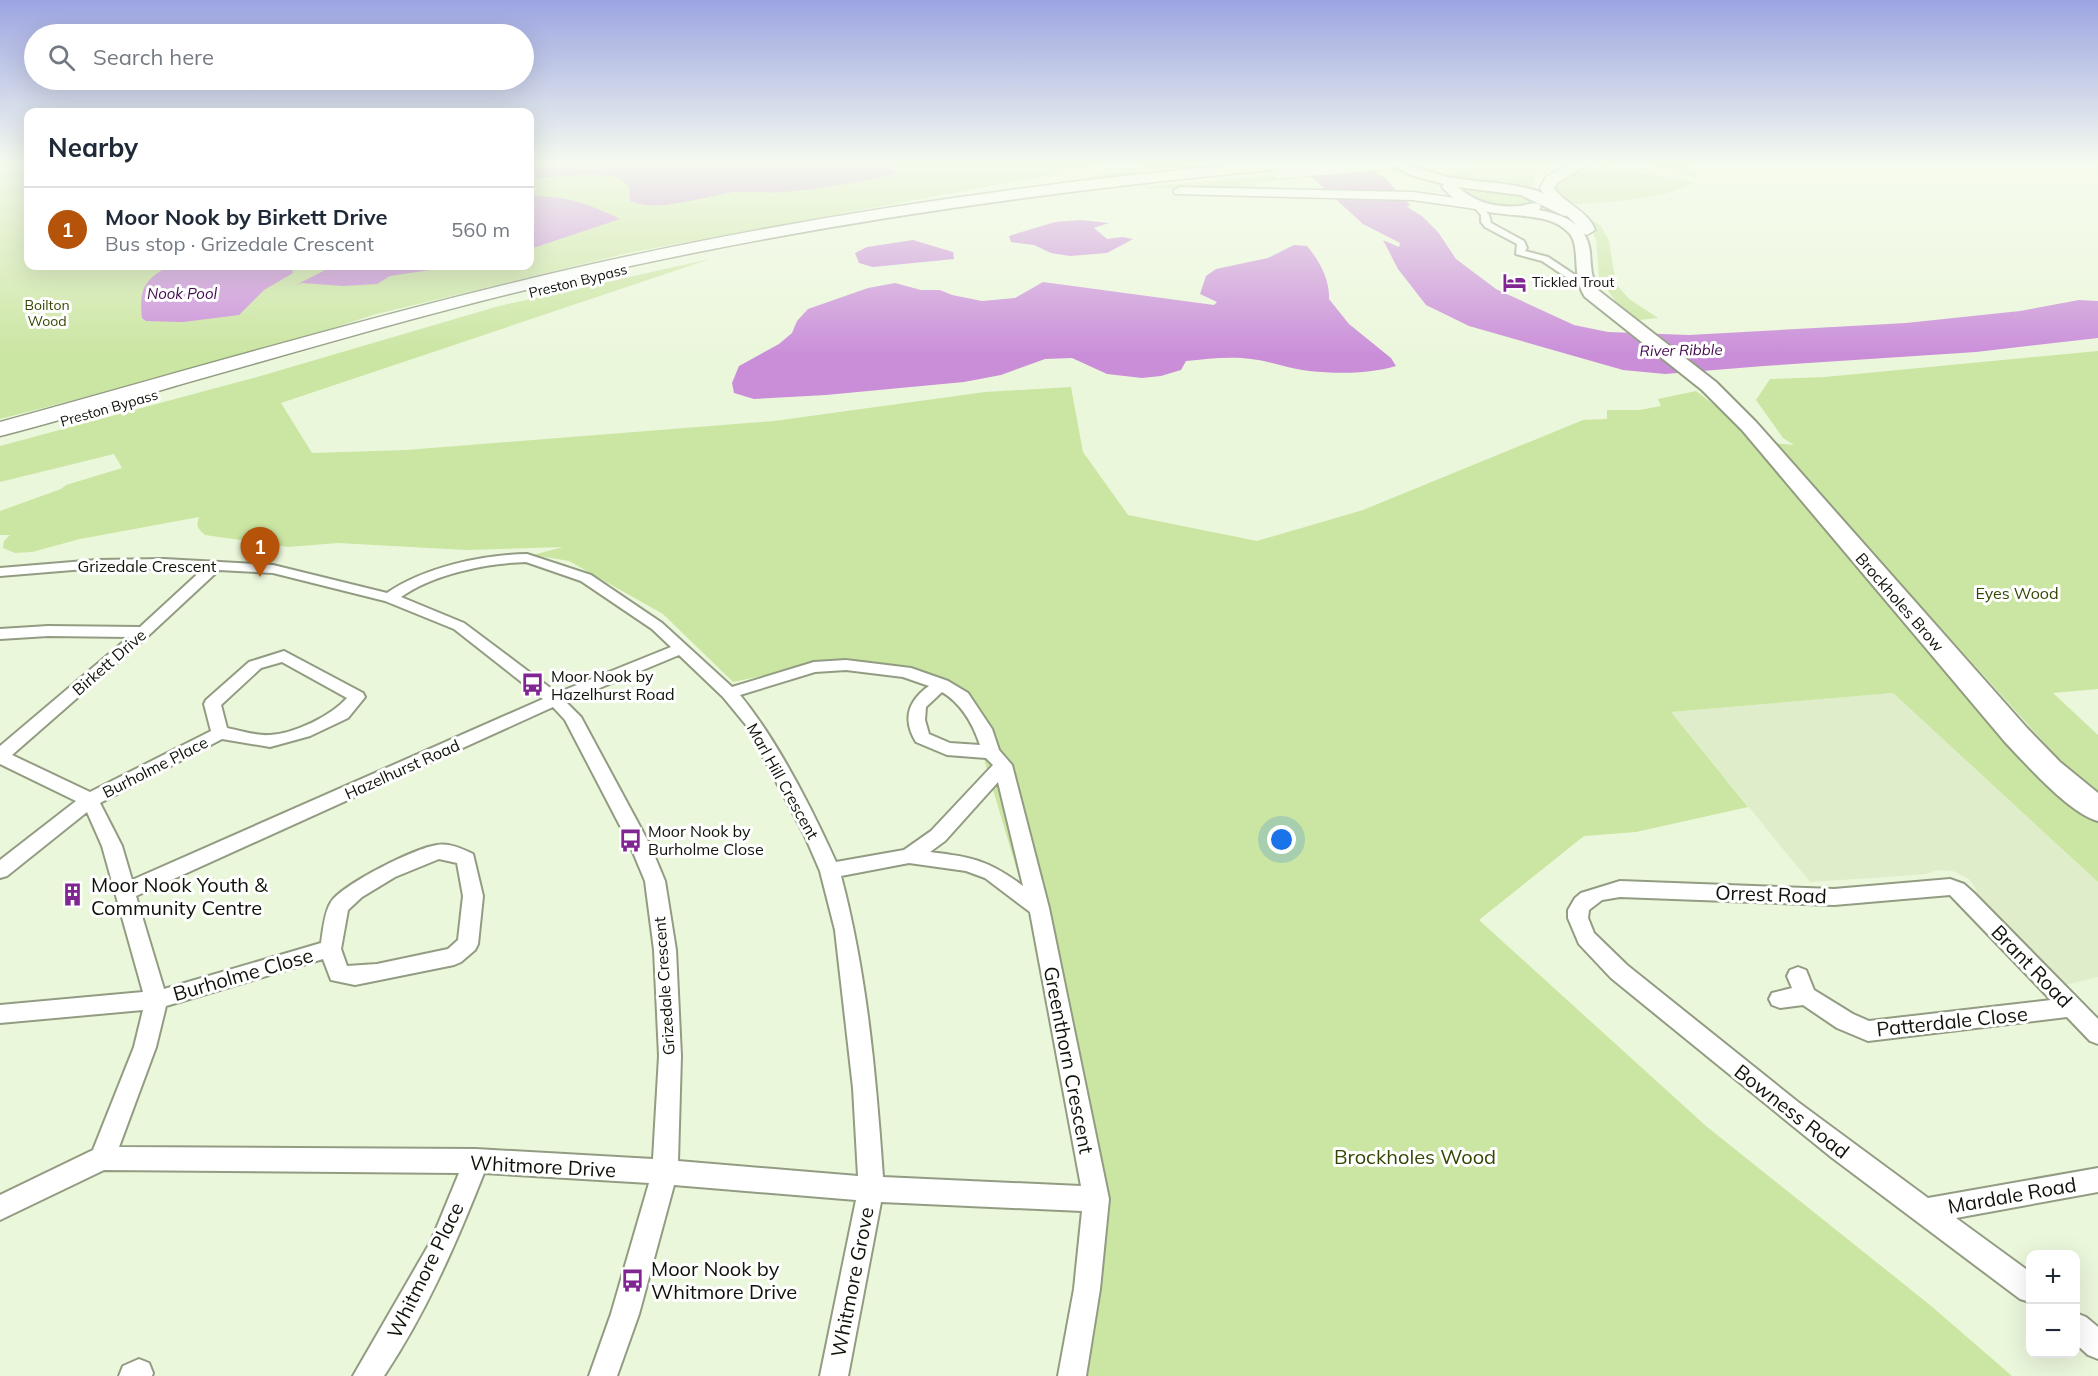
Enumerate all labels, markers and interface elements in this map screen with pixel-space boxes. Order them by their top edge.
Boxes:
search box [24,24,534,90]
icon: search [45,41,78,74]
text: Search here [93,43,214,71]
text: Nearby [48,131,138,164]
text: Moor Nook by Birkett Drive [105,203,388,231]
text: 1 [62,217,74,242]
text: 560 m [451,217,510,242]
text: Bus stop · Grizedale Crescent [105,231,374,256]
street label: Preston Bypass [527,260,629,302]
hotel icon: Tickled Trout [1501,269,1527,295]
place label: Tickled Trout [1532,273,1614,291]
water label: Nook Pool [147,284,217,303]
park label: Boilton Wood [24,296,70,330]
water label: River Ribble [1639,340,1723,360]
street label: Preston Bypass [58,385,160,431]
pin: 1 [240,528,280,577]
street label: Brockholes Brow [1852,548,1948,656]
street label: Grizedale Crescent [78,556,217,576]
park label: Eyes Wood [1975,583,2059,603]
street label: Birkett Drive [68,625,150,699]
place label: Moor Nook by Hazelhurst Road [551,666,675,704]
bus stop icon: Moor Nook by Hazelhurst Road [520,672,546,698]
street label: Marl Hill Crescent [743,719,823,843]
street label: Burholme Place [99,732,211,802]
street label: Hazelhurst Road [341,735,463,803]
place label: Moor Nook by Burholme Close [648,821,764,859]
your location [1267,825,1296,854]
bus stop icon: Moor Nook by Burholme Close [617,827,643,853]
place label: Moor Nook Youth & Community Centre [91,872,268,920]
street label: Orrest Road [1715,880,1827,908]
building icon: Moor Nook Youth & Community Centre [60,882,86,908]
street label: Grizedale Crescent [649,916,679,1056]
street label: Brant Road [1986,919,2078,1013]
street label: Burholme Close [170,942,316,1006]
street label: Greenthorn Crescent [1039,964,1099,1156]
street label: Patterdale Close [1875,1001,2029,1041]
street label: Bowness Road [1730,1058,1854,1164]
park label: Brockholes Wood [1334,1144,1496,1169]
street label: Whitmore Drive [469,1150,617,1182]
street label: Mardale Road [1946,1171,2078,1219]
street label: Whitmore Place [381,1198,469,1342]
street label: Whitmore Grove [825,1205,879,1359]
map controls [2026,1250,2080,1358]
button: + [2026,1250,2080,1304]
place label: Moor Nook by Whitmore Drive [651,1256,797,1304]
bus stop icon: Moor Nook by Whitmore Drive [620,1267,646,1293]
button: − [2026,1304,2080,1358]

